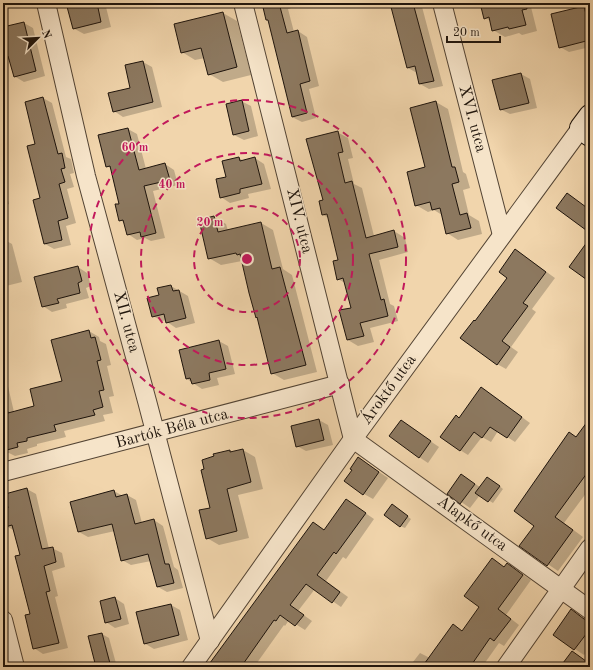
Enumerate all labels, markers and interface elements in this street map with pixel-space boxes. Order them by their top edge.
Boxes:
north arrow [18,18,58,58]
scale bar [447,18,500,44]
text: 20 m [453,27,480,39]
text: N [39,28,53,41]
street label: XVI. utca [455,84,489,154]
text: 60 m [122,142,149,154]
text: 40 m [159,179,186,191]
street label: XIV. utca [283,187,315,255]
text: 20 m [197,217,224,229]
centre of rings [240,252,254,266]
street label: XII. utca [110,290,142,354]
street label: Ároktő utca [355,350,420,428]
street label: Bartók Béla utca [114,406,230,452]
street label: Alapkő utca [434,493,510,555]

